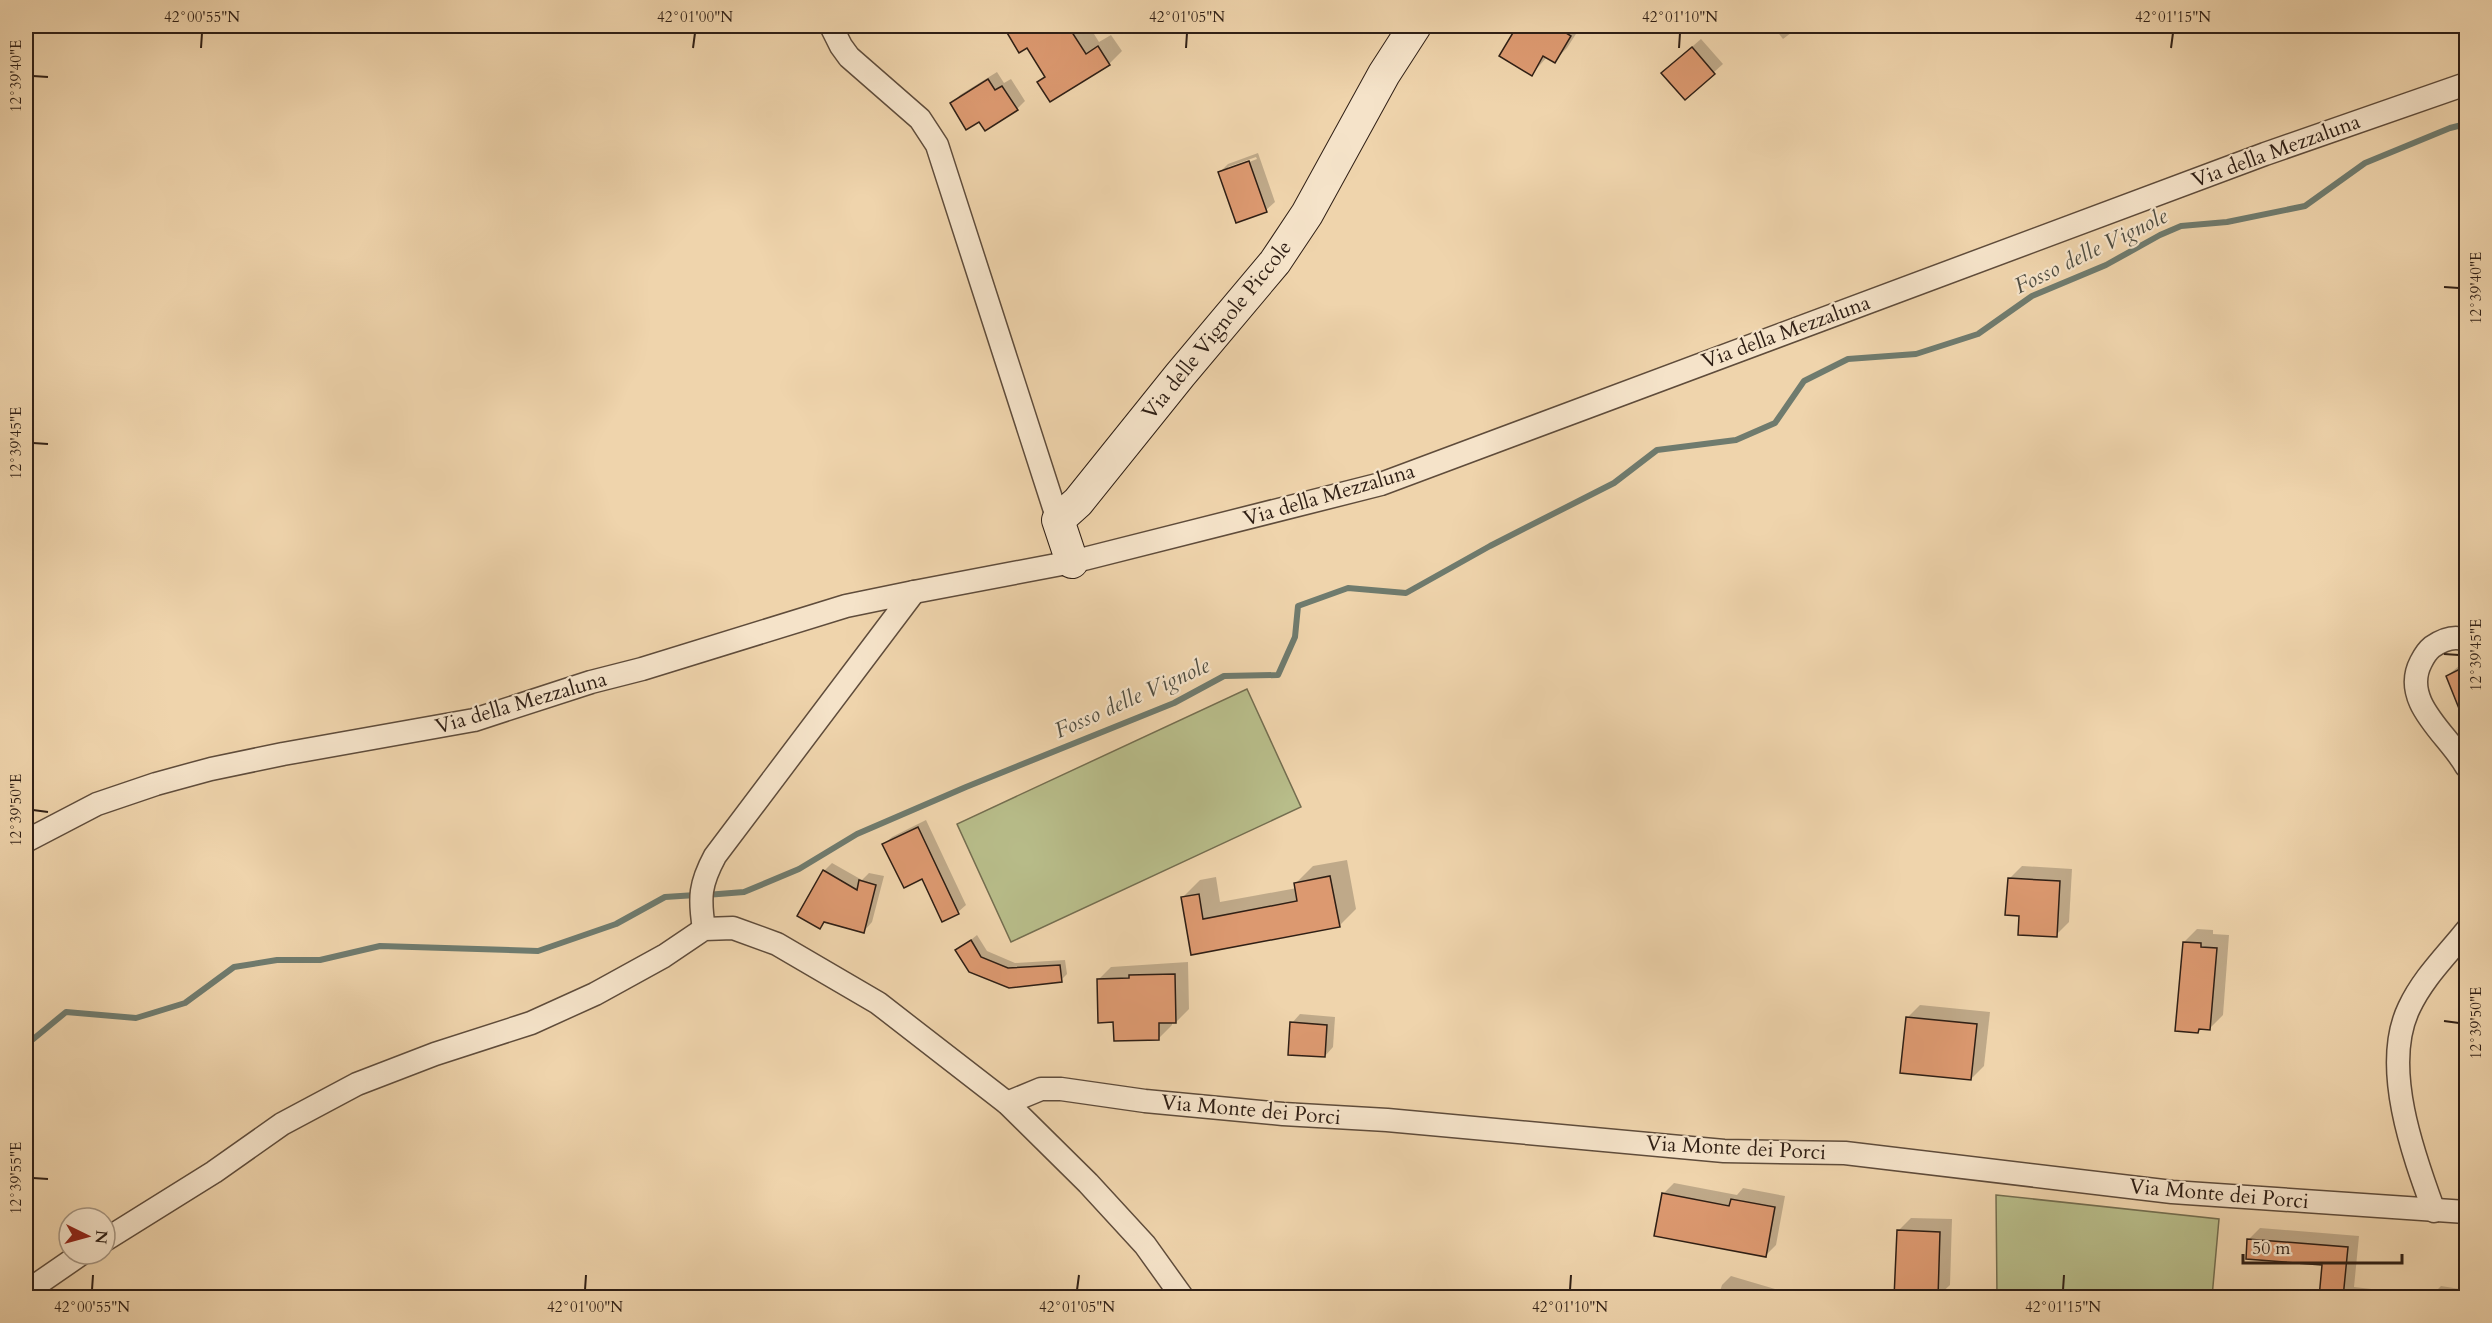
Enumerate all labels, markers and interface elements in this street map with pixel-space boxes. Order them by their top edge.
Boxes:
text: 42°00'55"N [164,7,240,27]
text: 42°01'00"N [657,7,733,27]
text: 42°01'05"N [1149,7,1225,27]
text: 42°01'10"N [1642,7,1718,27]
text: 42°01'15"N [2135,7,2211,27]
text: 12°39'40"E [6,40,26,112]
street label: Via della Mezzaluna [2188,107,2364,195]
water label: Fosso delle Vignole [2009,201,2173,301]
street label: Via delle Vignole Piccole [1135,234,1299,426]
text: 12°39'40"E [2466,252,2486,324]
street label: Via della Mezzaluna [1698,288,1874,376]
text: 12°39'45"E [6,407,26,479]
street label: Via della Mezzaluna [1240,457,1418,533]
text: 12°39'45"E [2466,619,2486,691]
water label: Fosso delle Vignole [1050,650,1215,746]
street label: Via della Mezzaluna [432,665,610,741]
text: 12°39'50"E [6,774,26,846]
text: 12°39'50"E [2466,987,2486,1059]
street label: Via Monte dei Porci [1160,1088,1342,1132]
street label: Via Monte dei Porci [1645,1129,1827,1167]
text: 12°39'55"E [6,1142,26,1214]
street label: Via Monte dei Porci [2128,1172,2310,1216]
north arrow [57,1206,117,1266]
scale bar [2243,1227,2402,1265]
text: N [89,1229,113,1245]
text: 50 m [2252,1236,2291,1261]
text: 42°00'55"N [54,1297,130,1317]
text: 42°01'00"N [547,1297,623,1317]
text: 42°01'05"N [1039,1297,1115,1317]
text: 42°01'10"N [1532,1297,1608,1317]
text: 42°01'15"N [2025,1297,2101,1317]

